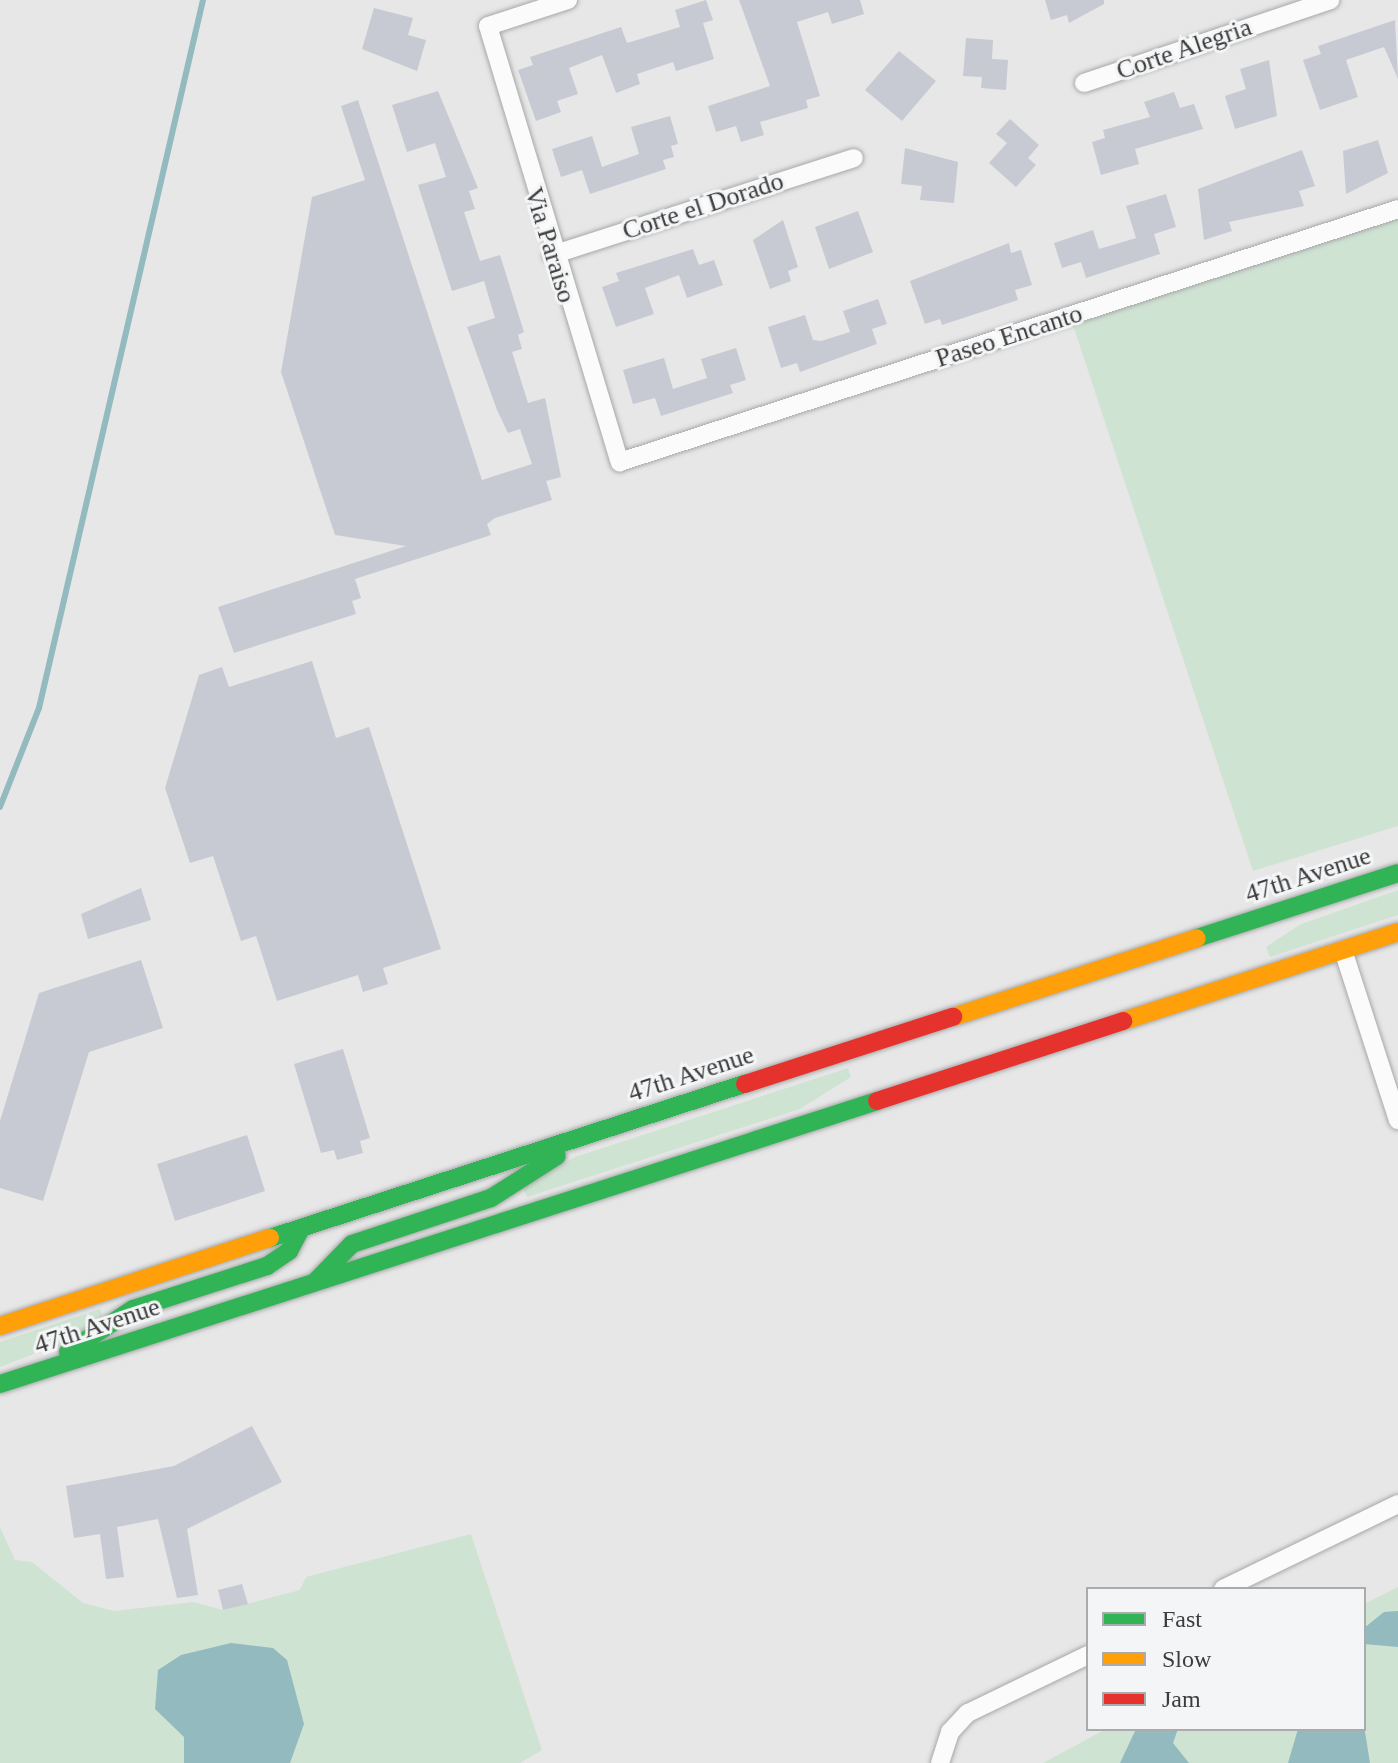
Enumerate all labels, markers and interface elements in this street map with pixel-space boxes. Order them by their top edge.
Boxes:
street label: Corte Alegria [1112,11,1256,87]
street label: Corte el Dorado [619,165,787,247]
street label: Via Paraiso [518,184,582,306]
street label: Paseo Encanto [932,298,1086,374]
street label: 47th Avenue [1241,840,1375,910]
street label: 47th Avenue [624,1039,758,1109]
street label: 47th Avenue [30,1291,164,1361]
legend [1086,1587,1366,1731]
text: Fast [1162,1606,1202,1632]
text: Slow [1162,1646,1211,1672]
text: Jam [1162,1686,1201,1712]

